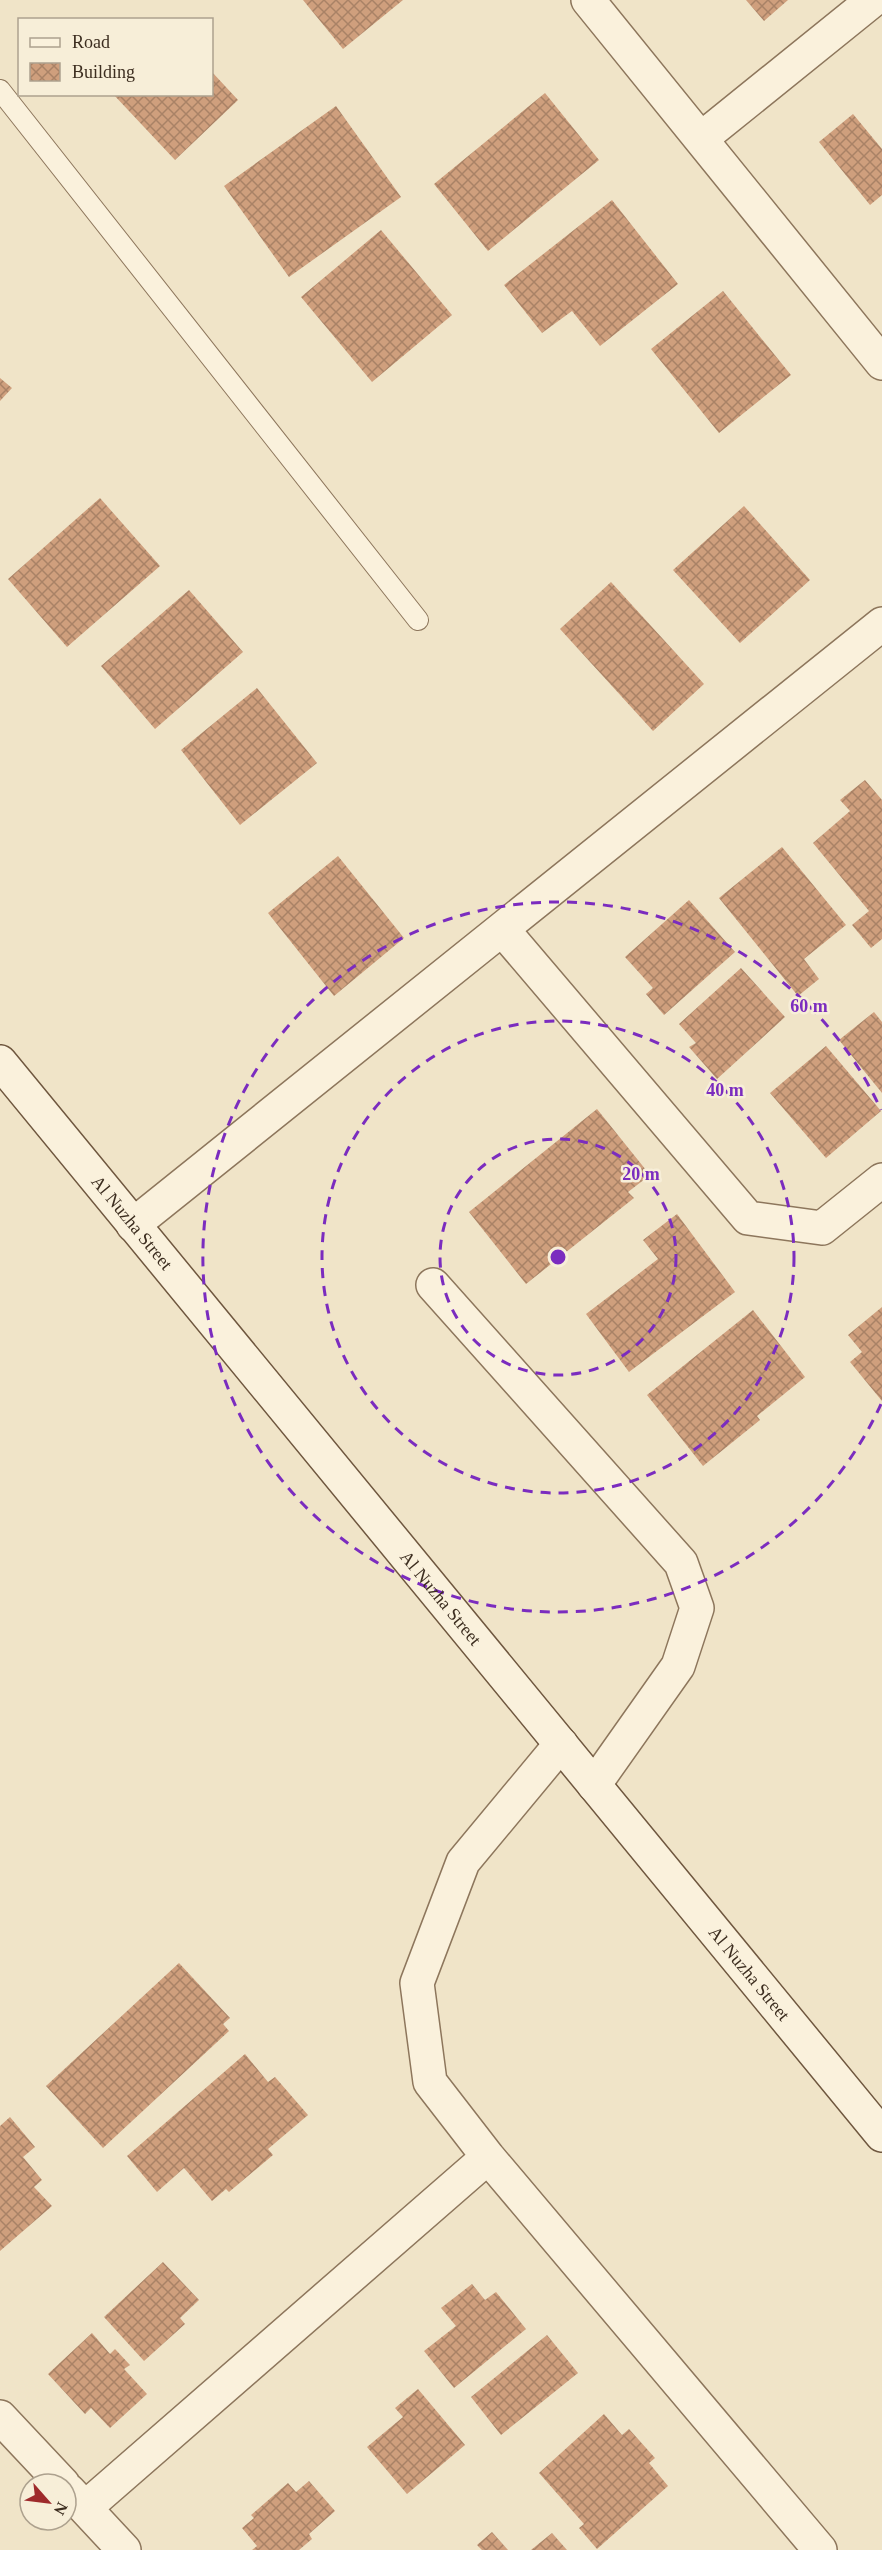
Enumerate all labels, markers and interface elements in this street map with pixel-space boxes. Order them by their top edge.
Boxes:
legend [18,18,213,96]
text: Road [72,32,110,52]
text: Building [72,62,135,82]
text: 60 m [790,996,828,1016]
text: 40 m [706,1080,744,1100]
text: 20 m [622,1164,660,1184]
street label: Al Nuzha Street [88,1172,177,1274]
centre of rings [548,1247,568,1267]
street label: Al Nuzha Street [396,1547,485,1649]
street label: Al Nuzha Street [705,1922,794,2025]
north arrow [18,2472,78,2532]
text: N [50,2500,71,2518]

